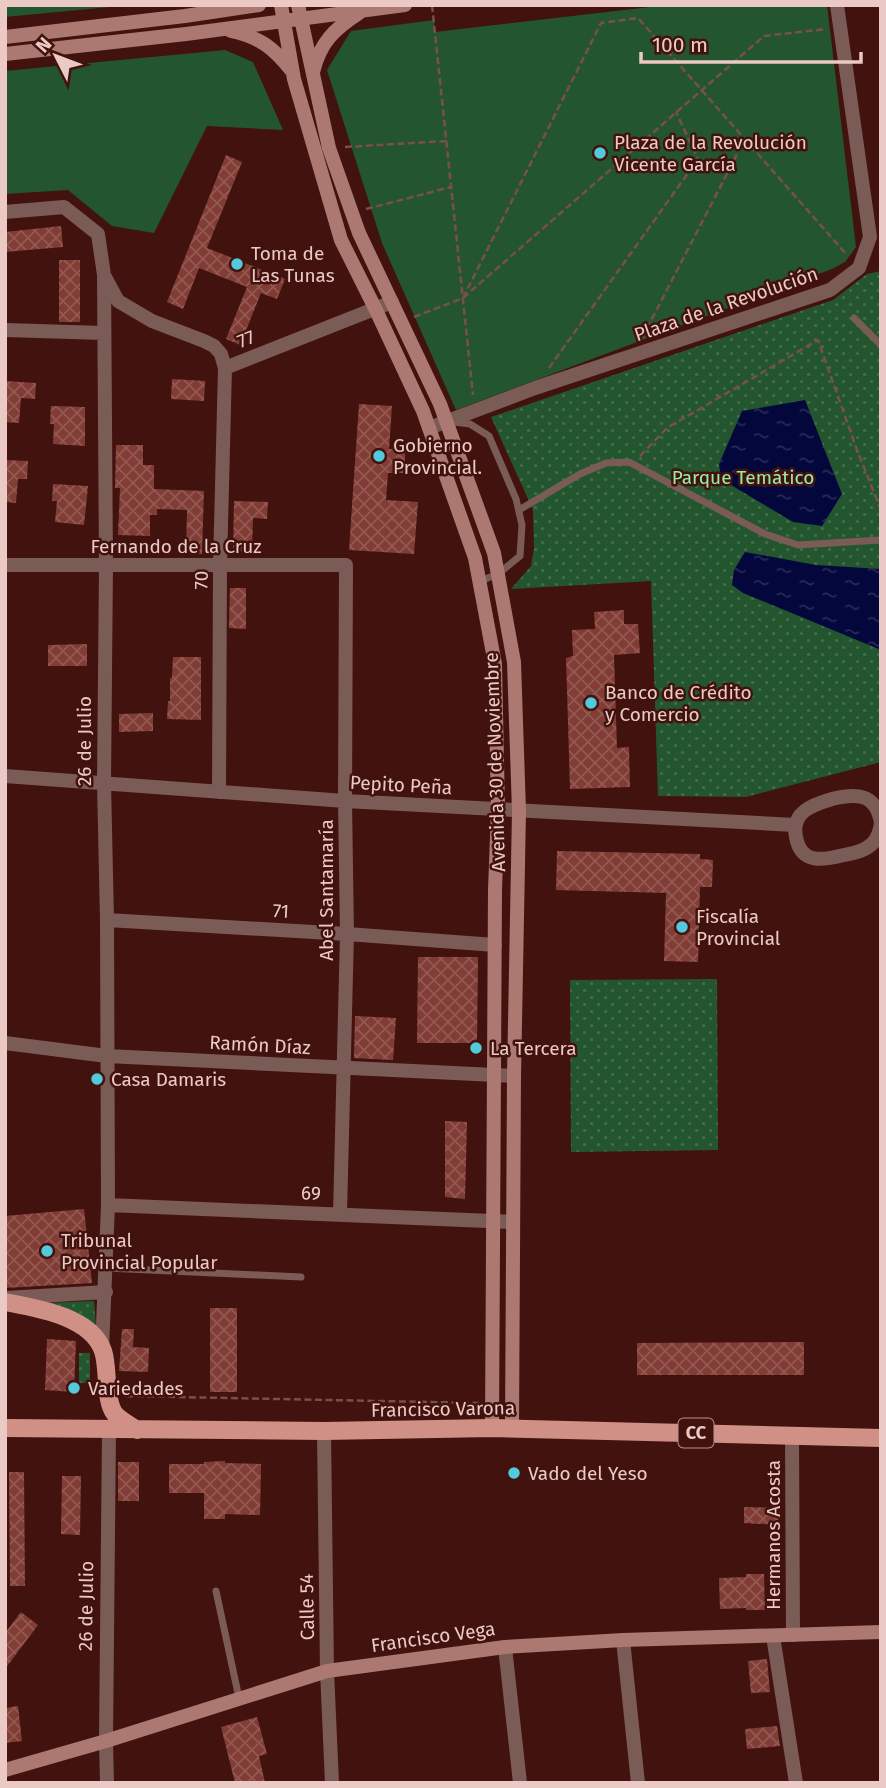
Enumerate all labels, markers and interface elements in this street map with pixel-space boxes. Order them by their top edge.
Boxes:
north arrow [21,21,91,91]
scale bar [641,21,862,65]
text: 100 m [652,32,708,58]
text: N [31,33,57,57]
place label: Plaza de la Revolución Vicente García [614,131,807,176]
marker: Plaza de la Revolución Vicente García [592,145,608,161]
place label: Toma de Las Tunas [251,242,335,287]
marker: Toma de Las Tunas [229,256,245,272]
street label: Plaza de la Revolución [631,262,821,346]
street label: 77 [234,325,258,353]
place label: Gobierno Provincial. [393,434,482,479]
marker: Gobierno Provincial. [371,448,387,464]
park label: Parque Temático [672,466,814,489]
street label: Fernando de la Cruz [90,535,262,558]
street label: 70 [190,571,213,589]
street label: Avenida 30 de Noviembre [480,652,510,872]
place label: Banco de Crédito y Comercio [605,681,751,726]
marker: Banco de Crédito y Comercio [583,695,599,711]
street label: 26 de Julio [73,696,96,786]
street label: Pepito Peña [349,771,453,799]
street label: Abel Santamaría [315,819,338,961]
street label: 71 [272,899,290,923]
place label: Fiscalía Provincial [696,905,781,950]
marker: Fiscalía Provincial [674,919,690,935]
street label: Ramón Díaz [209,1031,311,1059]
place label: La Tercera [490,1037,577,1060]
marker: La Tercera [468,1040,484,1056]
place label: Casa Damaris [111,1068,226,1091]
marker: Casa Damaris [89,1071,105,1087]
street label: 69 [301,1181,321,1205]
place label: Tribunal Provincial Popular [61,1229,218,1274]
marker: Tribunal Provincial Popular [39,1243,55,1259]
place label: Variedades [88,1377,184,1400]
marker: Variedades [66,1380,82,1396]
street label: Francisco Varona [371,1396,515,1422]
road number: CC [678,1418,714,1448]
street label: Hermanos Acosta [762,1460,785,1610]
place label: Vado del Yeso [528,1462,648,1485]
marker: Vado del Yeso [506,1465,522,1481]
street label: 26 de Julio [74,1561,98,1651]
street label: Calle 54 [295,1573,319,1641]
street label: Francisco Vega [369,1617,497,1657]

